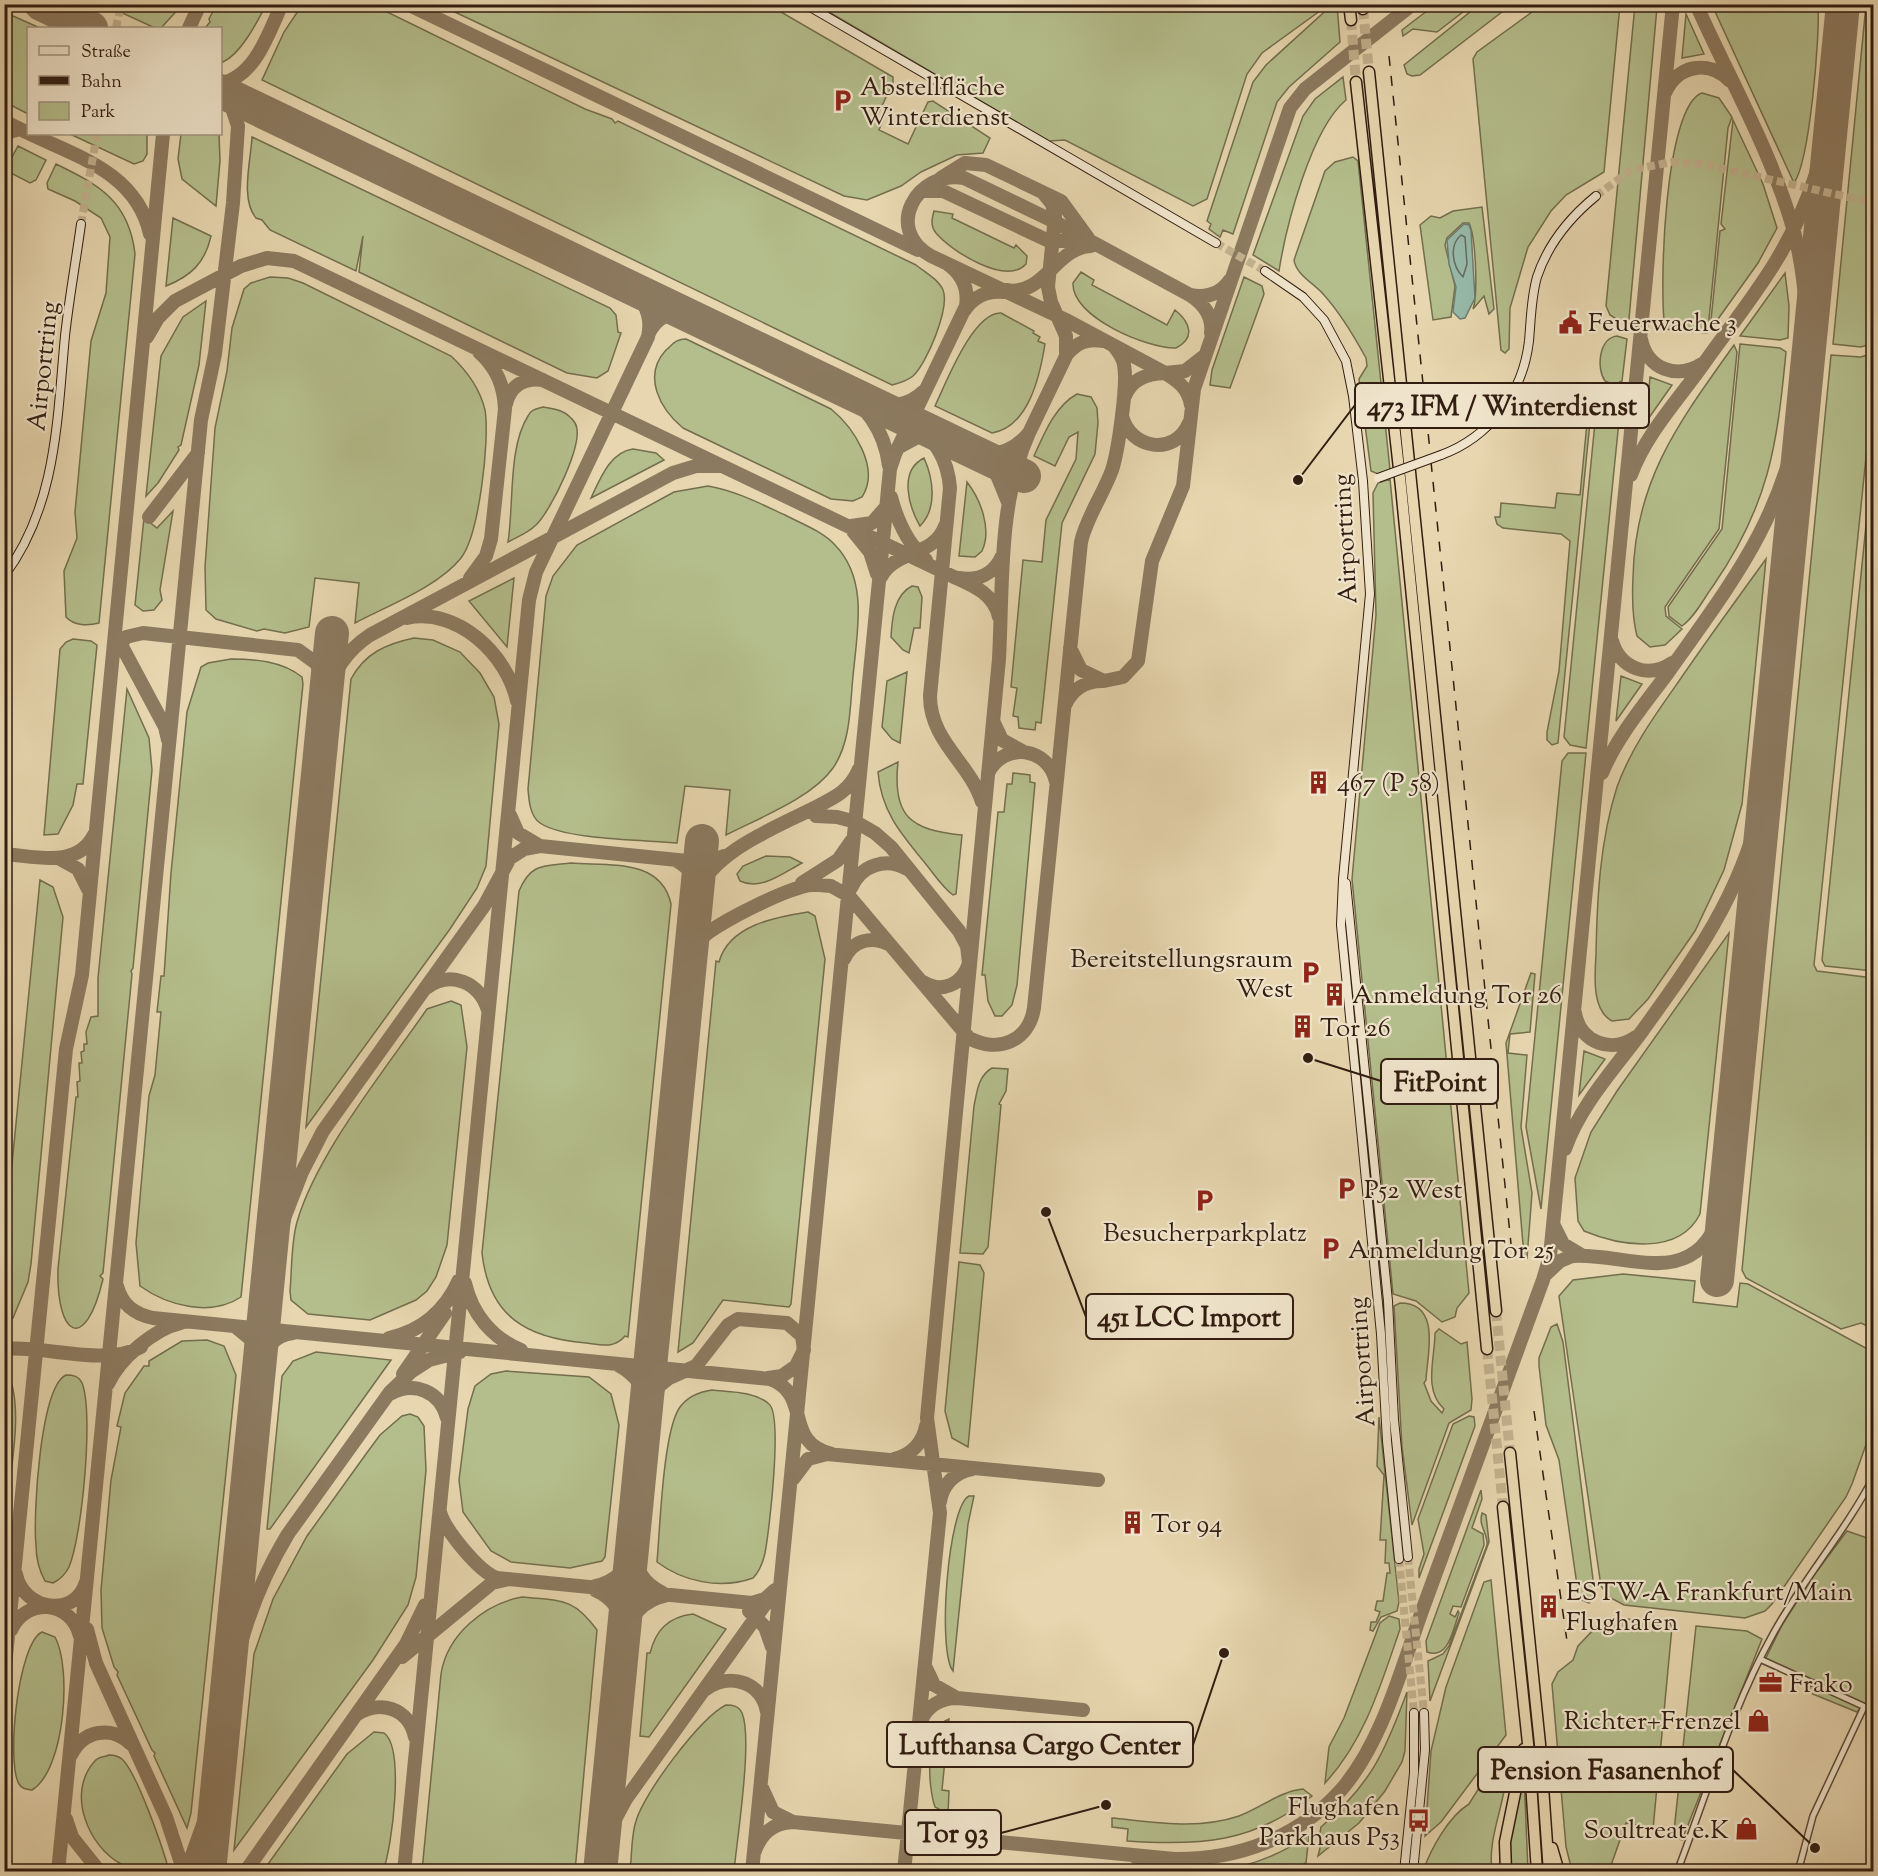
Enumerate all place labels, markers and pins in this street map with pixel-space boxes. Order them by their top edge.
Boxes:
place label: Abstellfläche Winterdienst [860,70,1009,137]
parking icon: Abstellfläche Winterdienst [829,88,855,114]
place label: Feuerwache 3 [1588,306,1737,343]
public building icon: Feuerwache 3 [1557,309,1583,335]
callout: 473 IFM / Winterdienst [1355,383,1649,428]
place label: 467 (P 58) [1337,766,1440,803]
building icon: 467 (P 58) [1306,769,1332,795]
place label: Bereitstellungsraum West [1070,942,1293,1009]
parking icon: Bereitstellungsraum West [1298,960,1324,986]
place label: Anmeldung Tor 26 [1352,978,1562,1015]
building icon: Anmeldung Tor 26 [1321,981,1347,1007]
place label: Tor 26 [1320,1011,1391,1048]
building icon: Tor 26 [1289,1014,1315,1040]
callout: FitPoint [1381,1059,1498,1104]
place label: P52 West [1364,1173,1463,1210]
parking icon: P52 West [1333,1176,1359,1202]
parking icon: Besucherparkplatz [1192,1188,1218,1214]
place label: Besucherparkplatz [1103,1216,1307,1253]
place label: Anmeldung Tor 25 [1348,1233,1554,1270]
parking icon: Anmeldung Tor 25 [1317,1236,1343,1262]
callout: 451 LCC Import [1086,1294,1293,1339]
place label: Tor 94 [1151,1507,1222,1544]
building icon: Tor 94 [1120,1510,1146,1536]
place label: ESTW-A Frankfurt/Main Flughafen [1566,1575,1853,1642]
building icon: ESTW-A Frankfurt/Main Flughafen [1535,1593,1561,1619]
place label: Frako [1789,1667,1853,1704]
office icon: Frako [1758,1670,1784,1696]
place label: Richter+Frenzel [1564,1704,1741,1741]
shop icon: Richter+Frenzel [1746,1707,1772,1733]
callout: Lufthansa Cargo Center [887,1722,1193,1767]
callout: Pension Fasanenhof [1478,1747,1733,1792]
place label: Flughafen Parkhaus P53 [1259,1790,1400,1857]
bus stop icon: Flughafen Parkhaus P53 [1405,1808,1431,1834]
callout: Tor 93 [905,1810,1001,1855]
place label: Soultreat e.K [1584,1813,1729,1850]
shop icon: Soultreat e.K [1734,1816,1760,1842]

